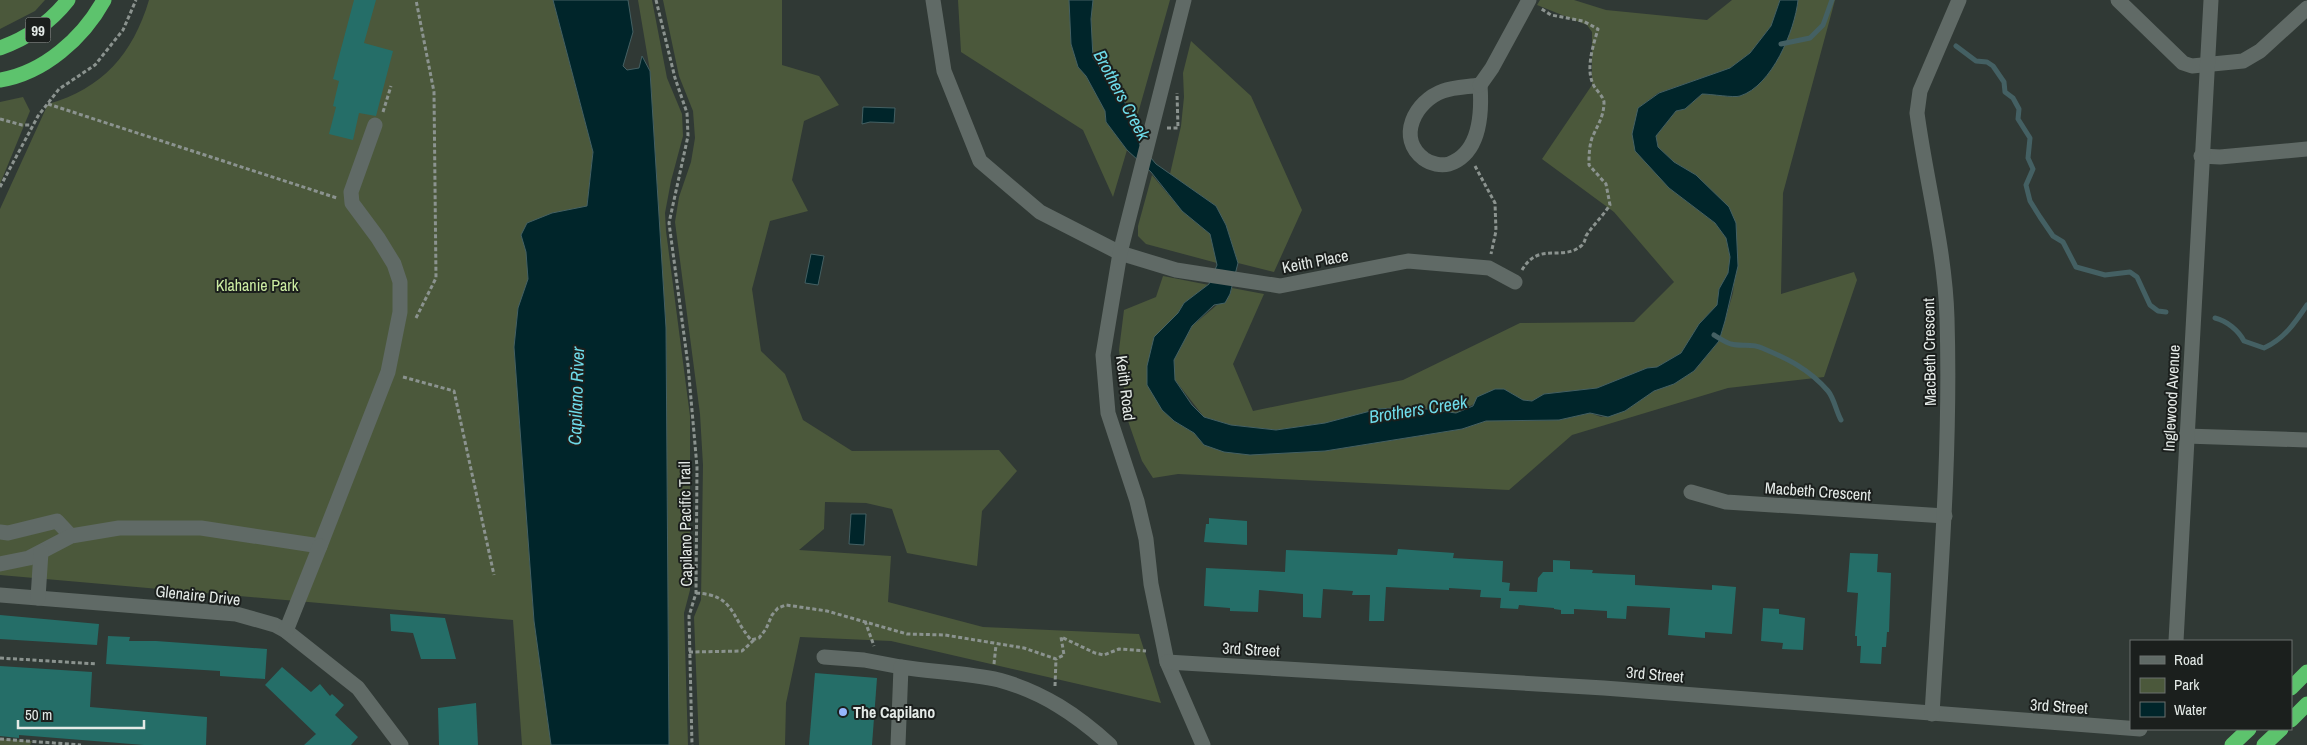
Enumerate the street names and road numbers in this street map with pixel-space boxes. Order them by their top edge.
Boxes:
road number: 99 [26,18,50,42]
street label: Keith Place [1280,244,1350,278]
street label: MacBeth Crescent [1917,298,1941,406]
street label: Inglewood Avenue [2157,344,2185,452]
street label: Keith Road [1111,354,1141,422]
street label: Capilano Pacific Trail [673,461,697,587]
street label: Macbeth Crescent [1764,476,1872,506]
street label: Glenaire Drive [154,580,242,610]
street label: 3rd Street [1222,637,1281,662]
street label: 3rd Street [1625,661,1685,687]
street label: 3rd Street [2029,693,2089,719]

